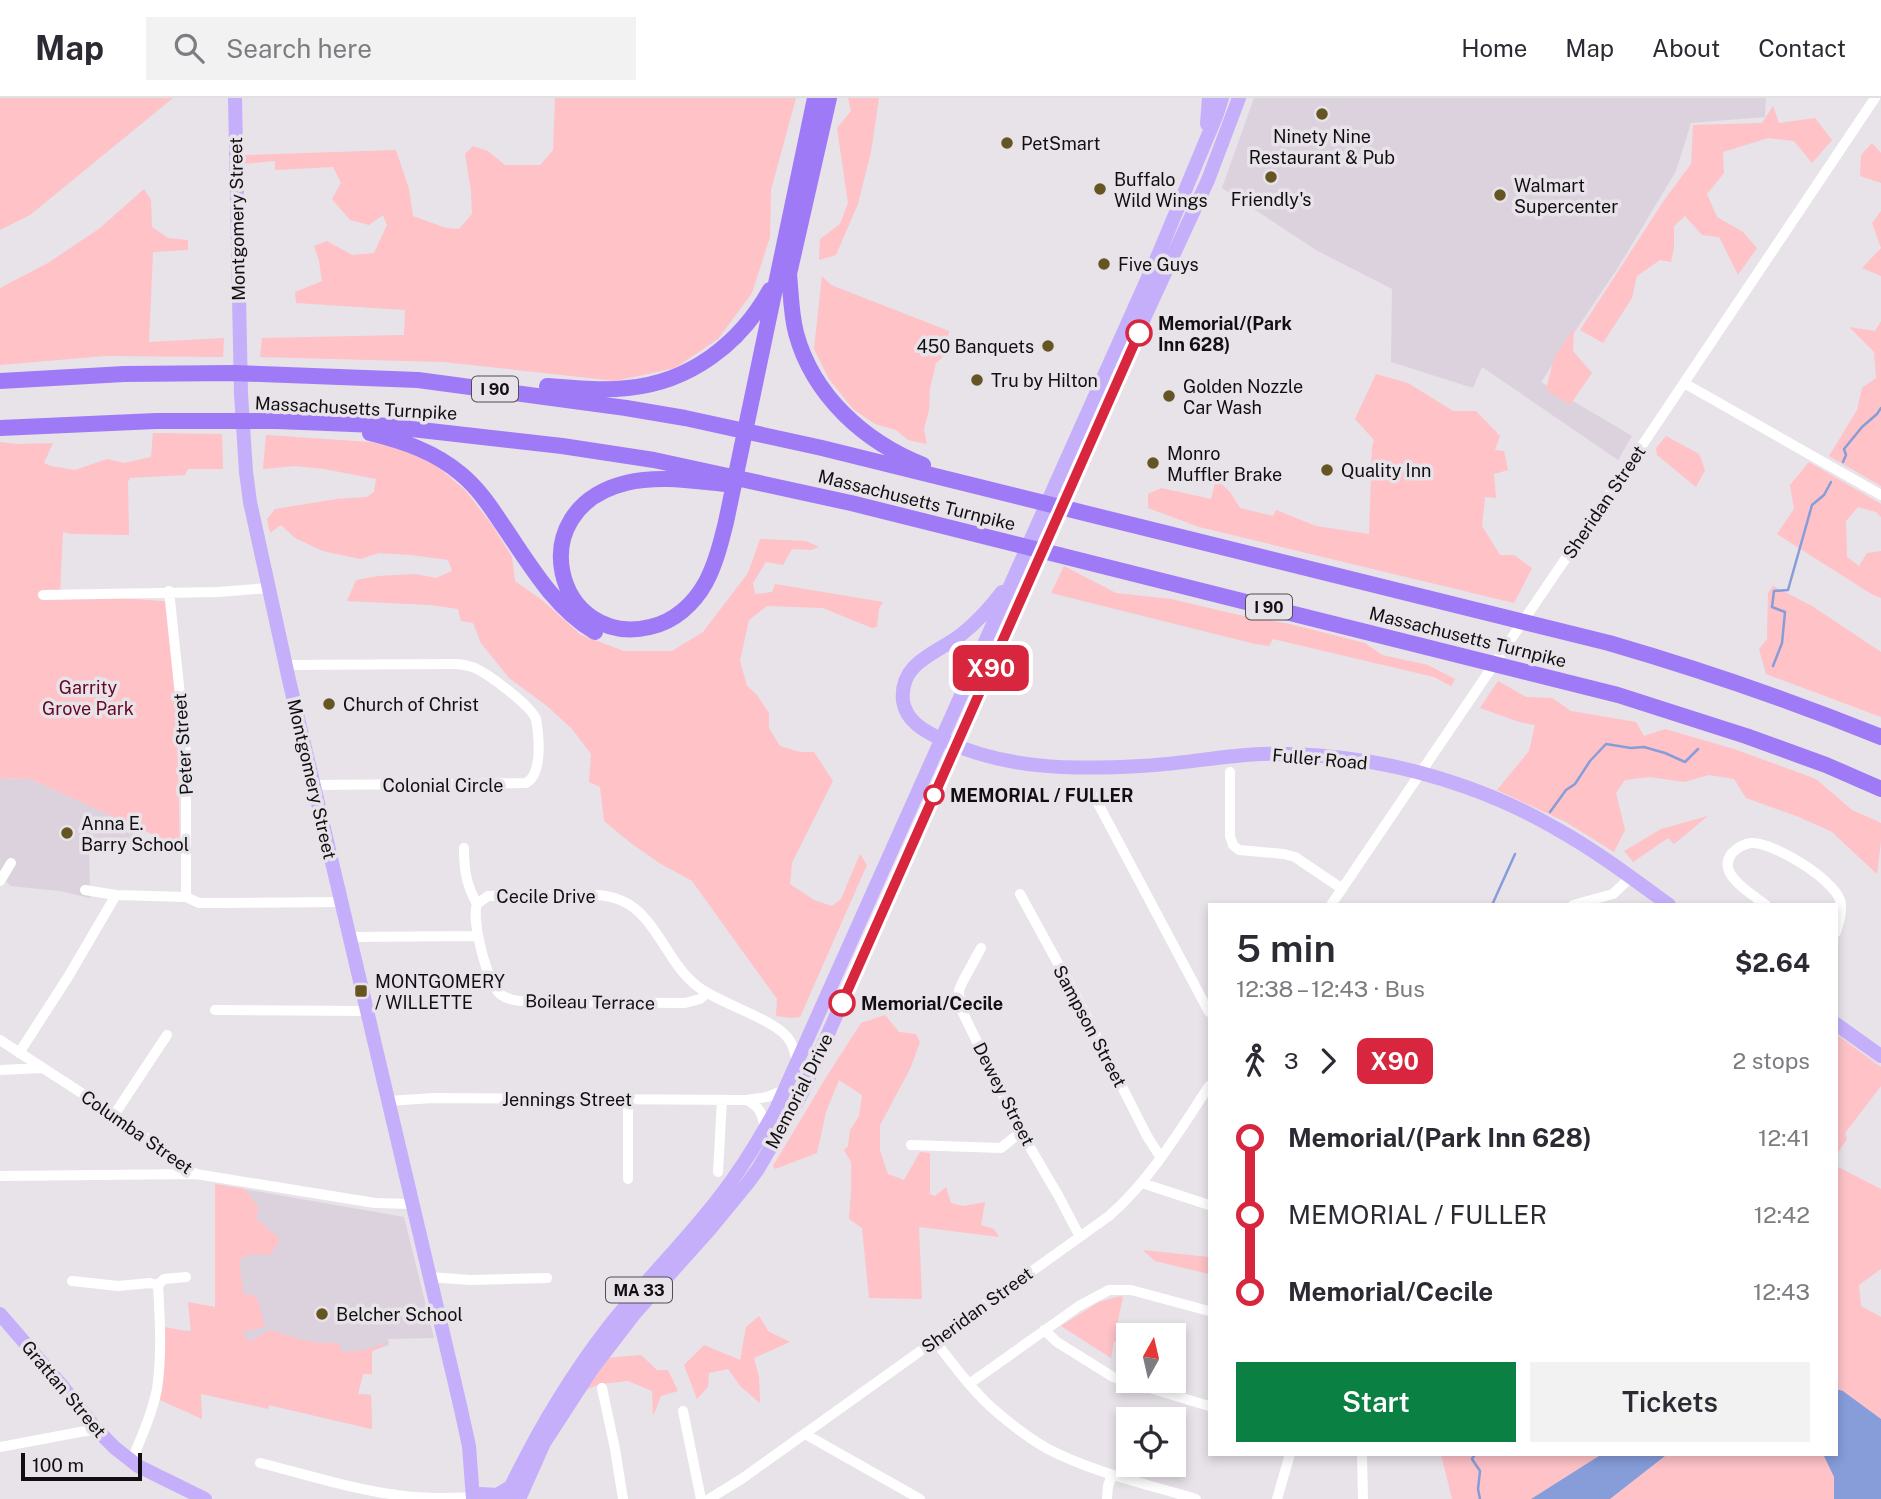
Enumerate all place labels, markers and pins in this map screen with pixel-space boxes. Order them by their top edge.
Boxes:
marker: Ninety Nine Restaurant & Pub [1314,106,1330,122]
place label: Ninety Nine Restaurant & Pub [1249,126,1395,168]
place label: PetSmart [1021,133,1100,154]
marker: PetSmart [999,135,1015,151]
place label: Buffalo Wild Wings [1114,169,1208,211]
marker: Friendly's [1263,169,1279,185]
place label: Walmart Supercenter [1514,175,1618,217]
marker: Buffalo Wild Wings [1092,181,1108,197]
marker: Walmart Supercenter [1492,187,1508,203]
place label: Friendly's [1231,189,1311,210]
place label: Five Guys [1118,254,1199,275]
marker: Five Guys [1096,256,1112,272]
place label: Memorial/(Park Inn 628) [1158,313,1292,355]
marker: Memorial/(Park Inn 628) [1126,320,1152,346]
place label: 450 Banquets [916,336,1034,357]
marker: 450 Banquets [1040,338,1056,354]
place label: Tru by Hilton [991,370,1098,391]
marker: Tru by Hilton [969,372,985,388]
place label: Golden Nozzle Car Wash [1183,376,1303,418]
marker: Golden Nozzle Car Wash [1161,388,1177,404]
place label: Monro Muffler Brake [1167,443,1282,485]
marker: Monro Muffler Brake [1145,455,1161,471]
place label: Quality Inn [1341,460,1432,481]
marker: Quality Inn [1319,462,1335,478]
place label: Church of Christ [343,694,479,715]
marker: Church of Christ [321,696,337,712]
marker: MEMORIAL / FULLER [924,785,944,805]
place label: MEMORIAL / FULLER [950,785,1134,806]
place label: Anna E. Barry School [81,813,189,855]
marker: Anna E. Barry School [59,825,75,841]
place label: MONTGOMERY / WILLETTE [375,971,505,1013]
marker: MONTGOMERY / WILLETTE [353,983,369,999]
marker: Memorial/Cecile [829,990,855,1016]
place label: Memorial/Cecile [861,993,1003,1014]
place label: Belcher School [336,1304,463,1325]
marker: Belcher School [314,1306,330,1322]

